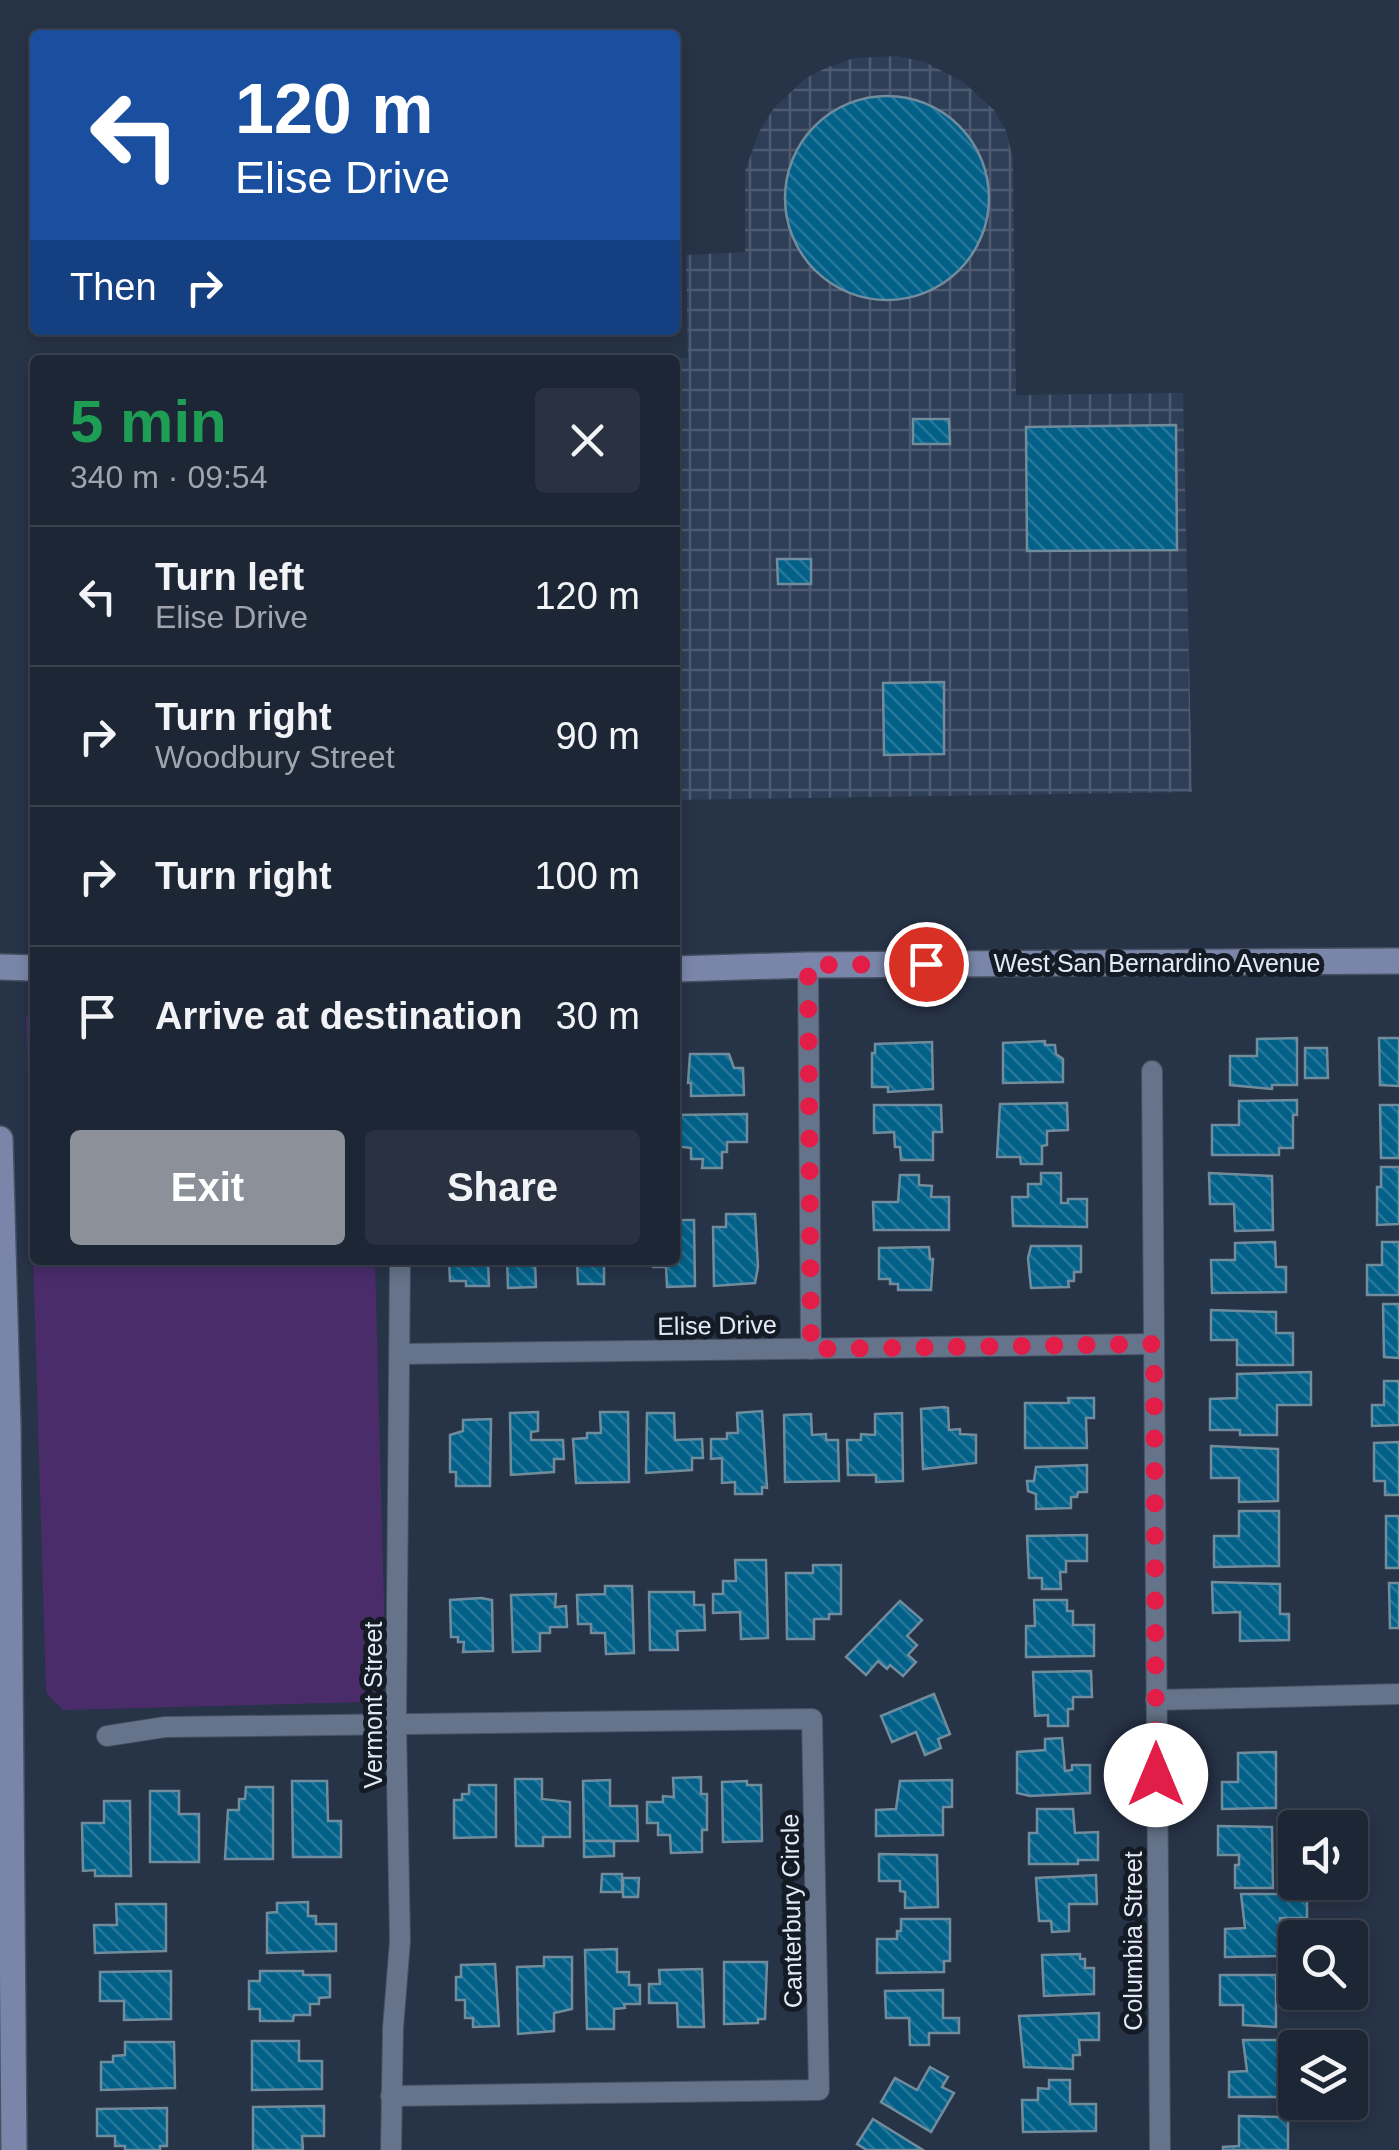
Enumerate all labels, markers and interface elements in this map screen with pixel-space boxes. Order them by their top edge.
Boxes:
icon: left [70,70,200,200]
text: 120 m [235,70,433,148]
text: Elise Drive [235,152,450,203]
icon: right [177,260,232,315]
text: Then [70,266,157,308]
text: 5 min [70,388,227,455]
button: close [535,388,640,493]
text: 340 m · 09:54 [70,459,267,495]
text: Turn left [155,556,304,598]
icon: left [70,569,125,624]
text: 120 m [534,575,640,617]
text: Elise Drive [155,599,308,635]
text: Turn right [155,696,332,738]
icon: right [70,709,125,764]
text: 90 m [556,715,640,757]
text: Woodbury Street [155,739,395,775]
icon: right [70,849,125,904]
text: Turn right [155,855,332,897]
text: 100 m [534,855,640,897]
pin [884,922,969,1007]
icon: arrive [899,937,954,992]
street label: West San Bernardino Avenue [993,949,1321,977]
icon: arrive [70,989,125,1044]
text: Arrive at destination [155,995,522,1037]
text: 30 m [556,995,640,1037]
button: Exit [70,1130,345,1245]
button: Share [365,1130,640,1245]
street label: Elise Drive [657,1310,777,1340]
street label: Vermont Street [359,1622,387,1788]
position arrow [1104,1723,1208,1827]
map controls [1278,1810,1368,2120]
button: sound [1278,1810,1368,1900]
street label: Canterbury Circle [775,1814,807,2008]
street label: Columbia Street [1119,1851,1147,2031]
button: search [1278,1920,1368,2010]
button: layers [1278,2030,1368,2120]

